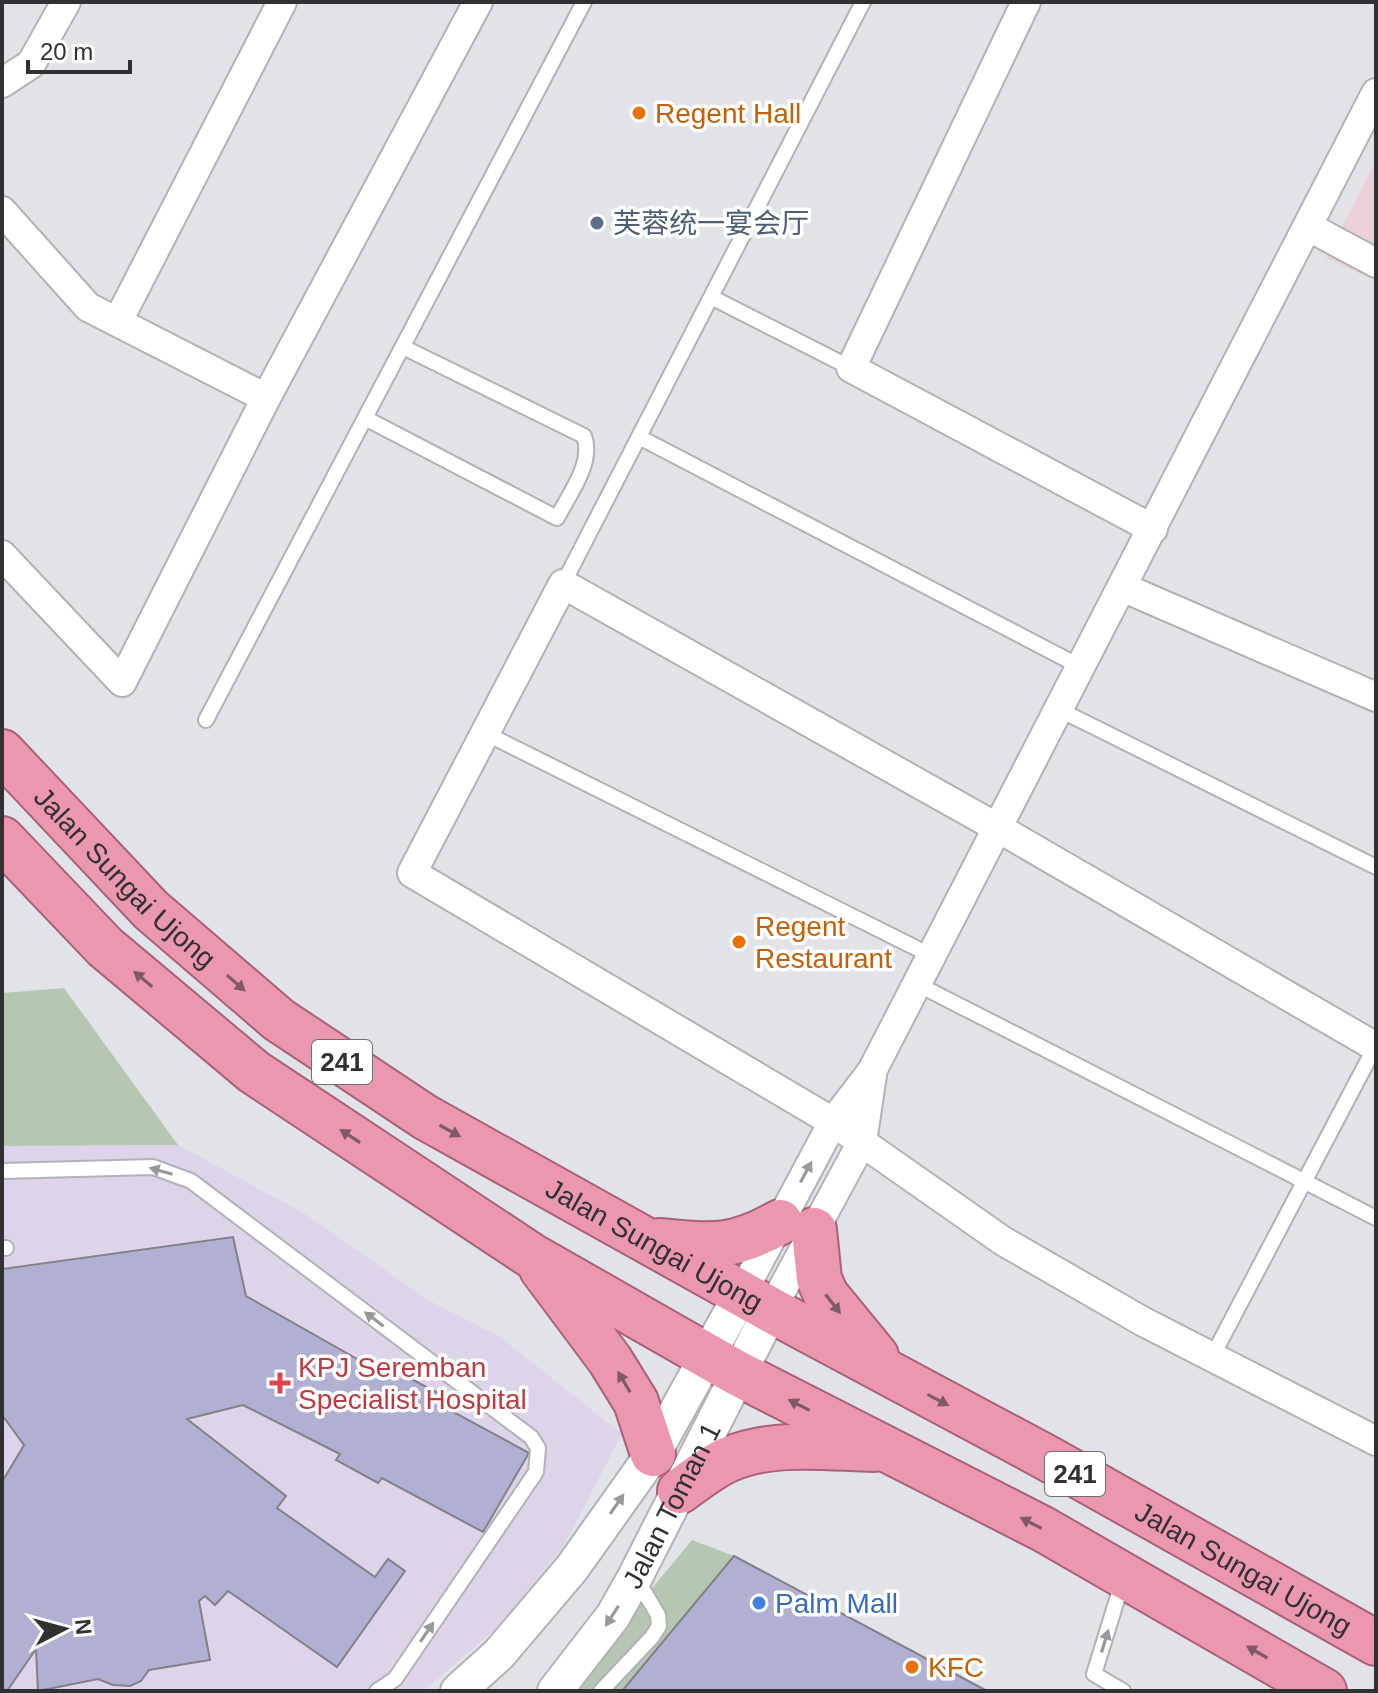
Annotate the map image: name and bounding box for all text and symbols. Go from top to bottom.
scale bar [28,24,130,74]
text: 20 m [40,38,93,65]
place label: Regent Hall [655,98,801,129]
marker: Regent Hall [630,104,648,122]
place label: 芙蓉统一宴会厅 [613,208,809,239]
marker: 芙蓉统一宴会厅 [588,214,606,232]
street label: Jalan Sungai Ujong [28,781,222,974]
place label: Regent Restaurant [755,911,892,974]
marker: Regent Restaurant [730,933,748,951]
one-way arrow [134,971,154,988]
one-way arrow [227,974,246,992]
road number: 241 [312,1040,372,1084]
one-way arrow [439,1123,461,1137]
one-way arrow [340,1129,361,1144]
one-way arrow [799,1161,813,1183]
one-way arrow [148,1165,173,1177]
street label: Jalan Sungai Ujong [541,1172,768,1318]
one-way arrow [825,1293,841,1314]
one-way arrow [363,1311,384,1327]
place label: KPJ Seremban Specialist Hospital [298,1352,527,1415]
one-way arrow [617,1371,631,1393]
marker: KPJ Seremban Specialist Hospital [269,1372,291,1394]
one-way arrow [927,1393,950,1406]
one-way arrow [788,1398,811,1411]
street label: Jalan Toman 1 [616,1417,727,1594]
road number: 241 [1045,1452,1105,1496]
one-way arrow [609,1494,624,1515]
street label: Jalan Sungai Ujong [1130,1495,1357,1642]
one-way arrow [1019,1516,1042,1529]
place label: Palm Mall [775,1588,898,1619]
north arrow [24,1589,104,1669]
marker: Palm Mall [750,1594,768,1612]
one-way arrow [605,1605,620,1627]
text: N [70,1618,97,1636]
one-way arrow [419,1621,434,1642]
one-way arrow [1099,1629,1112,1653]
one-way arrow [1245,1645,1268,1659]
place label: KFC [928,1652,984,1683]
marker: KFC [903,1658,921,1676]

